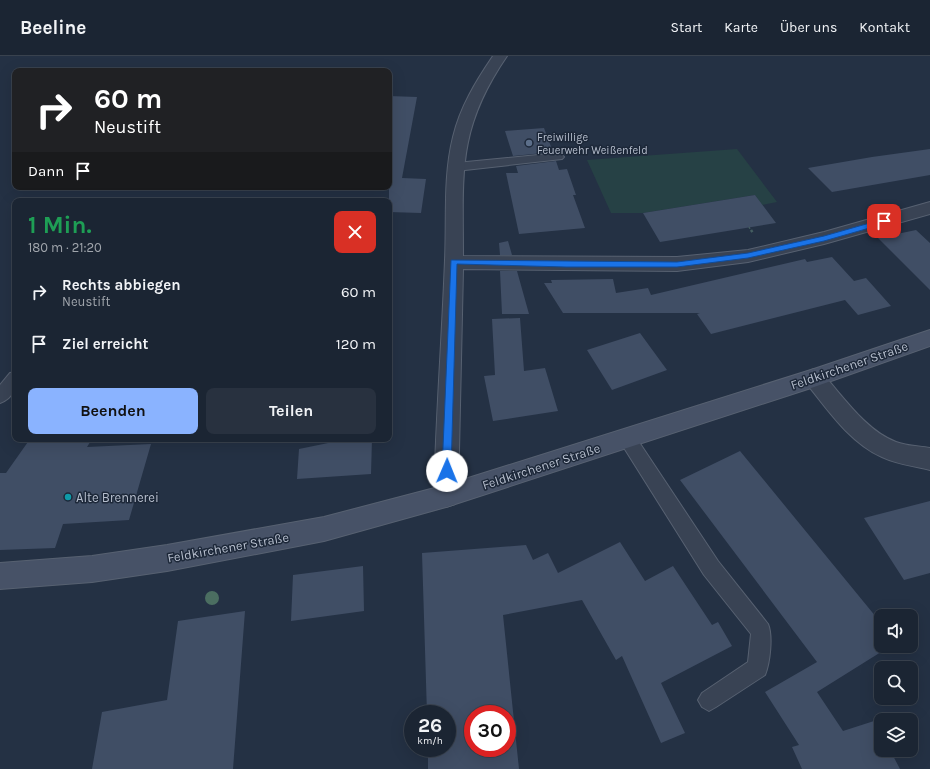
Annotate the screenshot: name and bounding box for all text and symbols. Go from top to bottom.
text: Beeline [20,17,86,39]
text: Start [670,19,702,36]
text: Karte [724,19,758,36]
text: Über uns [780,19,837,36]
text: Kontakt [859,19,910,36]
text: 60 m [94,82,162,115]
icon: right [28,84,80,136]
text: Neustift [94,116,161,138]
place label: Freiwillige Feuerwehr Weißenfeld [537,131,648,157]
marker: Freiwillige Feuerwehr Weißenfeld [524,138,534,148]
icon: arrive [72,160,94,182]
text: Dann [28,162,64,180]
pin [867,204,901,238]
icon: arrive [873,210,895,232]
text: 1 Min. [28,211,92,239]
button: close [334,211,376,253]
text: 180 m · 21:20 [28,240,102,255]
text: Rechts abbiegen [62,276,181,294]
icon: right [28,281,50,303]
text: 60 m [341,283,376,301]
text: Neustift [62,294,110,309]
icon: arrive [28,333,50,355]
text: Ziel erreicht [62,335,148,353]
text: 120 m [336,335,376,353]
street label: Feldkirchener Straße [788,338,910,393]
button: Beenden [28,388,198,434]
button: Teilen [206,388,376,434]
street label: Feldkirchener Straße [480,440,602,493]
position arrow [426,450,468,492]
place label: Alte Brennerei [76,490,159,505]
marker: Alte Brennerei [63,492,73,502]
street label: Feldkirchener Straße [166,529,290,566]
map controls [874,609,918,757]
button: sound [874,609,918,653]
button: search [874,661,918,705]
speed limit sign: 30 [464,705,516,757]
button: layers [874,713,918,757]
text: 26 [418,714,442,737]
text: km/h [417,735,443,747]

